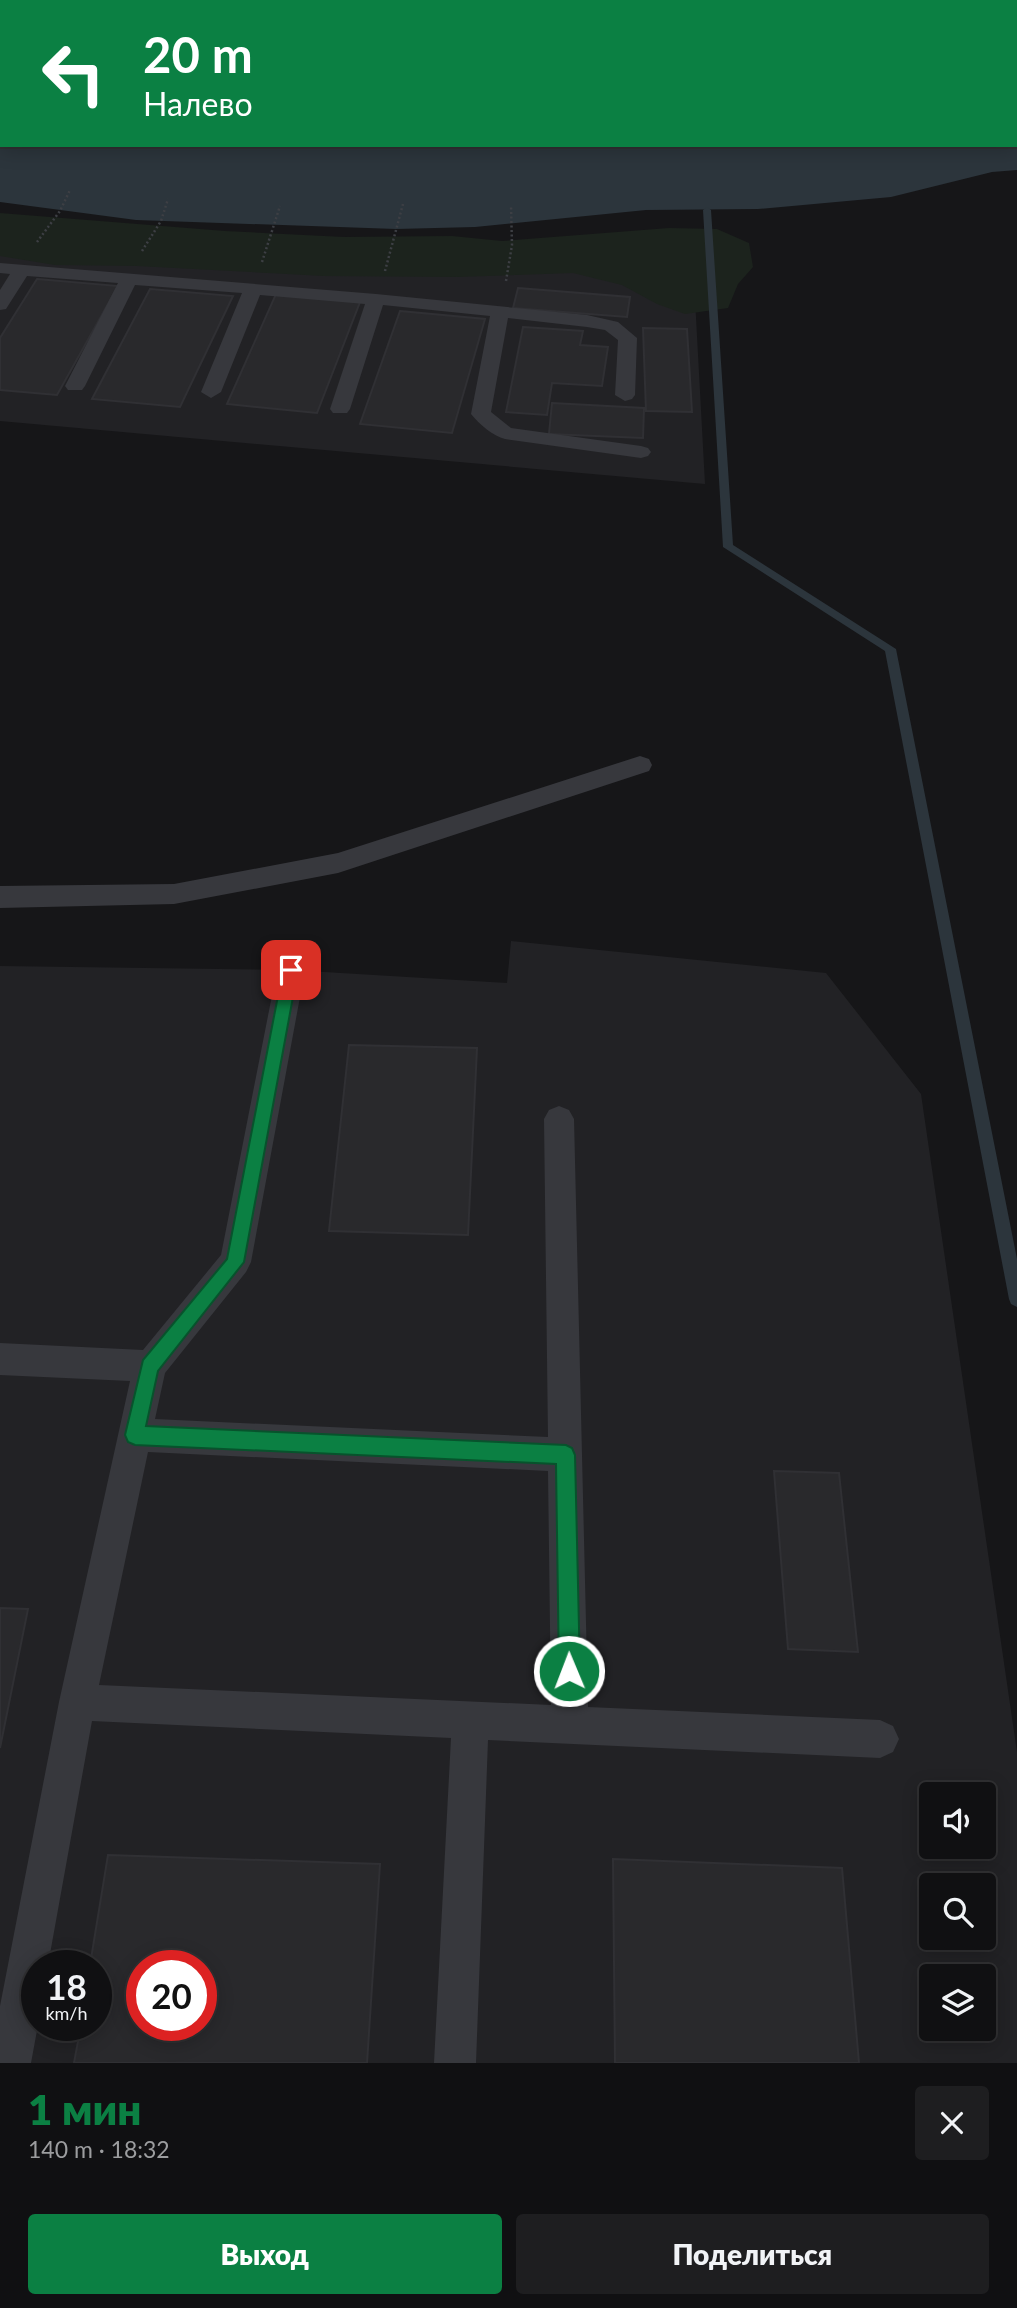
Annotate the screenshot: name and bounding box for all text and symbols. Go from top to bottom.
text: 20 m [143,25,253,83]
icon: left [28,28,119,119]
text: Налево [143,84,253,123]
pin [261,940,321,1000]
icon: arrive [272,951,310,989]
position arrow [532,1634,606,1708]
map controls [919,1782,996,2041]
button: sound [919,1782,996,1859]
button: search [919,1873,996,1950]
speed limit sign: 20 [126,1950,217,2041]
button: layers [919,1964,996,2041]
text: 18 [46,1965,87,2007]
text: km/h [45,2002,88,2024]
text: 1 мин [28,2084,142,2134]
button: close [915,2086,989,2160]
text: 140 m · 18:32 [28,2135,170,2163]
button: Выход [28,2214,502,2294]
button: Поделиться [516,2214,989,2294]

